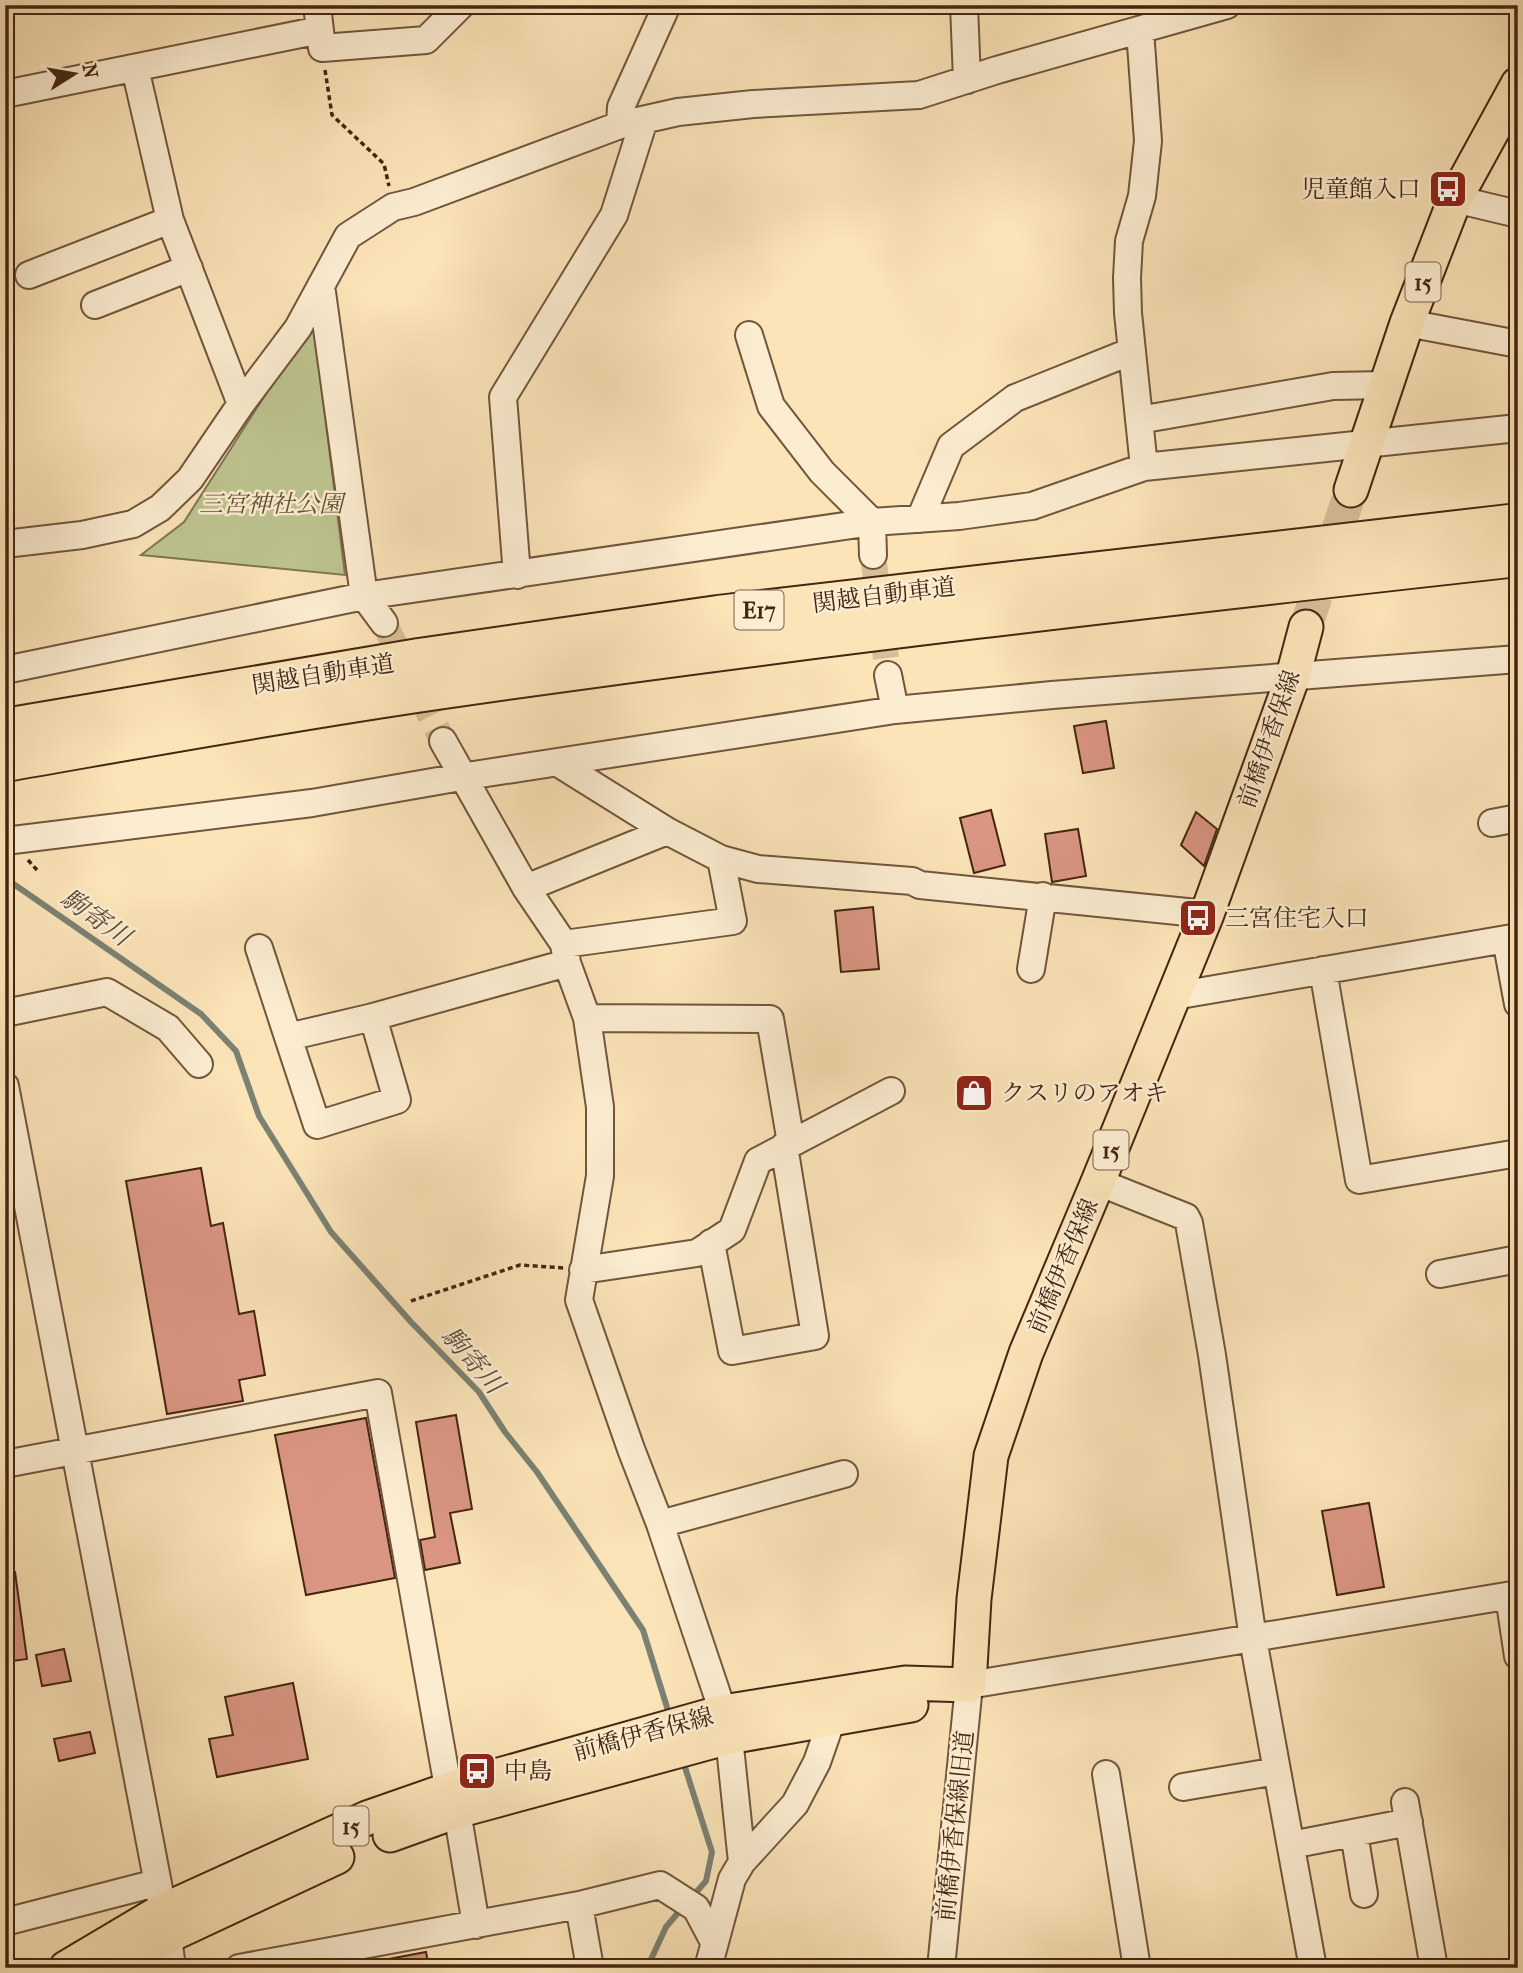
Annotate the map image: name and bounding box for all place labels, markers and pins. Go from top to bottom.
bus stop icon: 児童館入口 [1427,168,1469,210]
place label: 児童館入口 [1301,175,1421,203]
bus stop icon: 三宮住宅入口 [1177,897,1219,939]
place label: 三宮住宅入口 [1225,904,1369,932]
shop icon: クスリのアオキ [953,1072,995,1114]
place label: クスリのアオキ [1001,1079,1169,1107]
bus stop icon: 中島 [456,1750,498,1792]
place label: 中島 [504,1757,552,1785]

